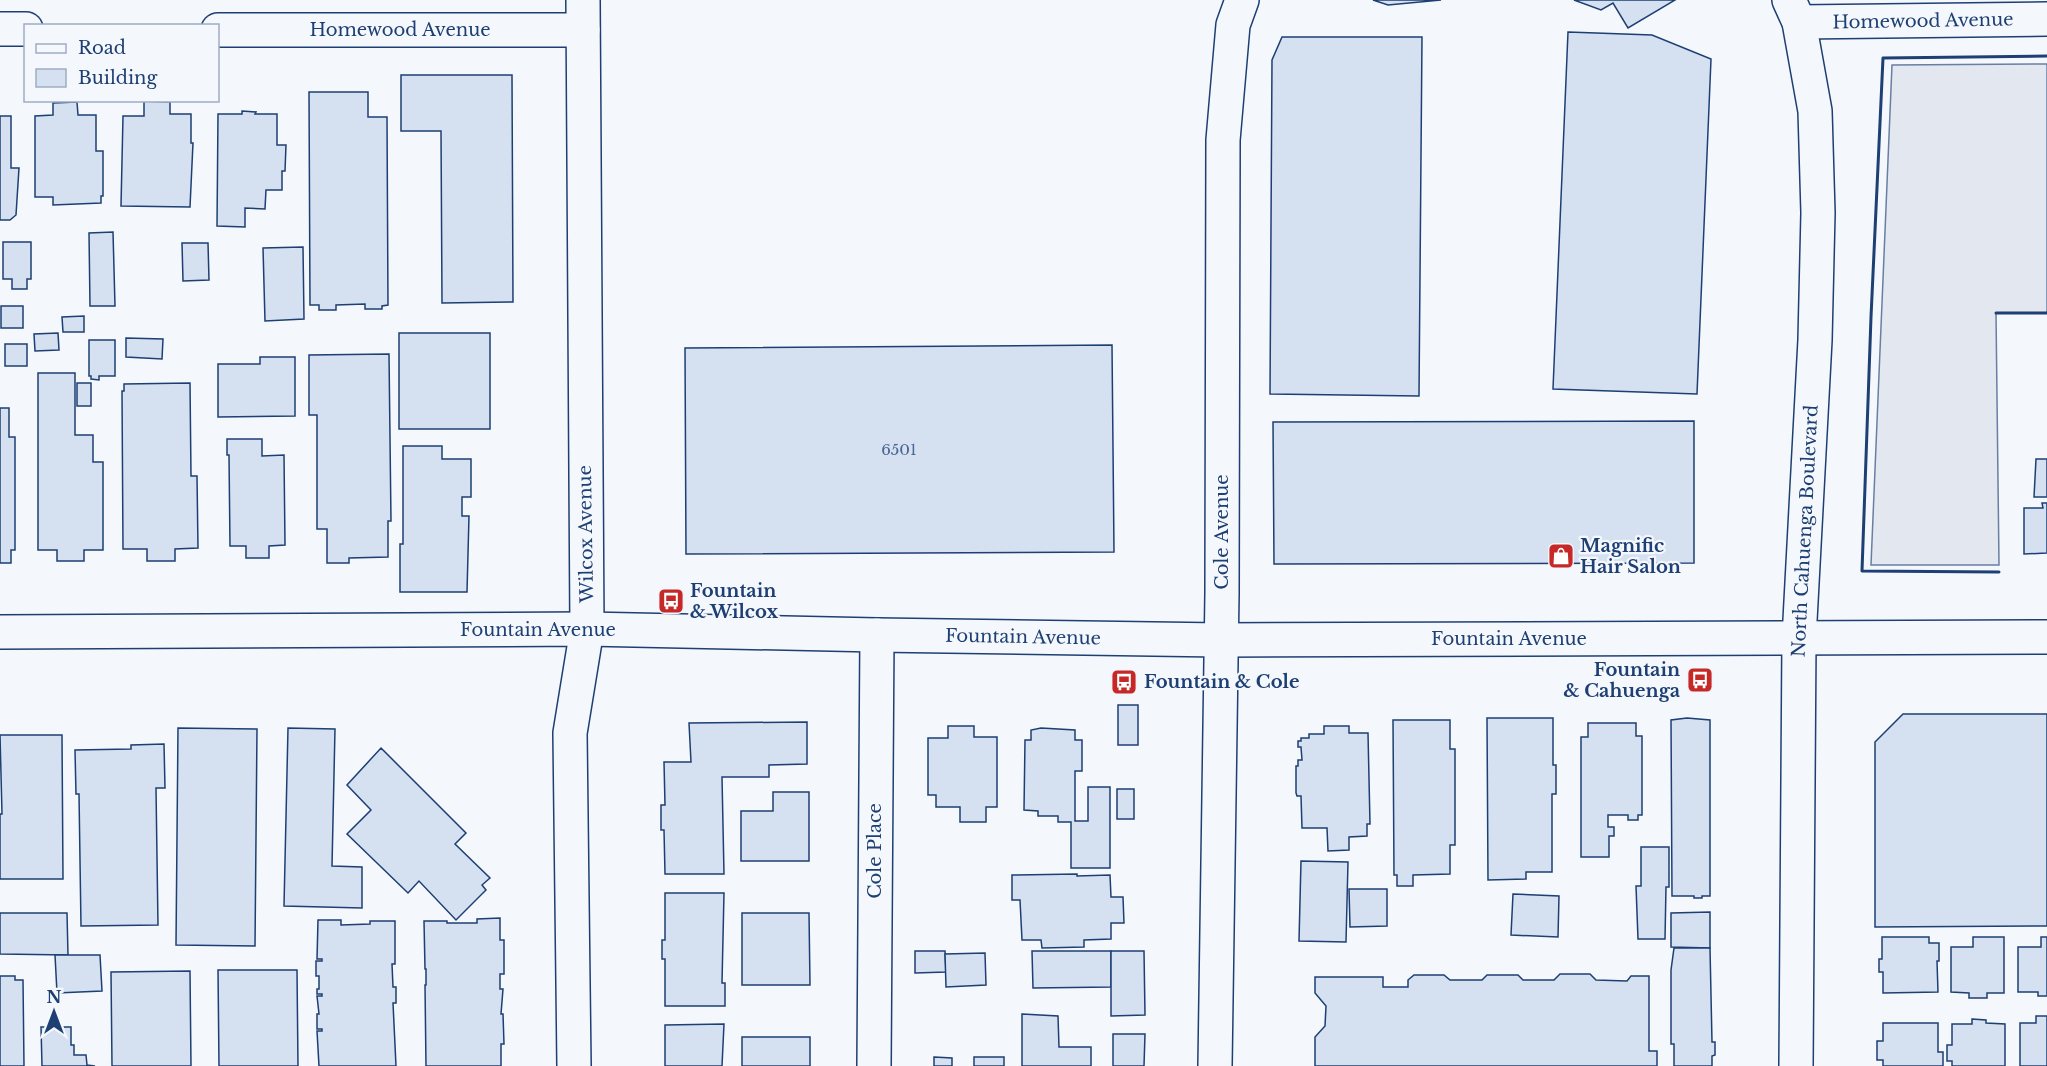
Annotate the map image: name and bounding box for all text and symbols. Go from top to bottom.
street label: Homewood Avenue [1832,8,2014,34]
street label: Homewood Avenue [309,19,491,41]
legend [24,24,219,102]
text: Road [78,37,126,59]
text: Building [78,67,157,89]
street label: North Cahuenga Boulevard [1787,404,1823,658]
house number: 6501 [881,440,917,459]
street label: Wilcox Avenue [574,465,598,604]
street label: Cole Avenue [1211,474,1233,590]
place label: Magnific Hair Salon [1580,535,1681,578]
shop icon: Magnific Hair Salon [1546,541,1576,571]
place label: Fountain & Wilcox [690,580,778,623]
bus stop icon: Fountain & Wilcox [656,586,686,616]
street label: Fountain Avenue [460,619,616,641]
street label: Fountain Avenue [945,625,1101,649]
street label: Fountain Avenue [1431,628,1587,650]
place label: Fountain & Cahuenga [1563,659,1681,702]
bus stop icon: Fountain & Cahuenga [1685,665,1715,695]
bus stop icon: Fountain & Cole [1109,667,1139,697]
place label: Fountain & Cole [1144,671,1299,693]
street label: Cole Place [864,803,886,899]
north arrow [24,982,84,1042]
text: N [46,987,62,1007]

